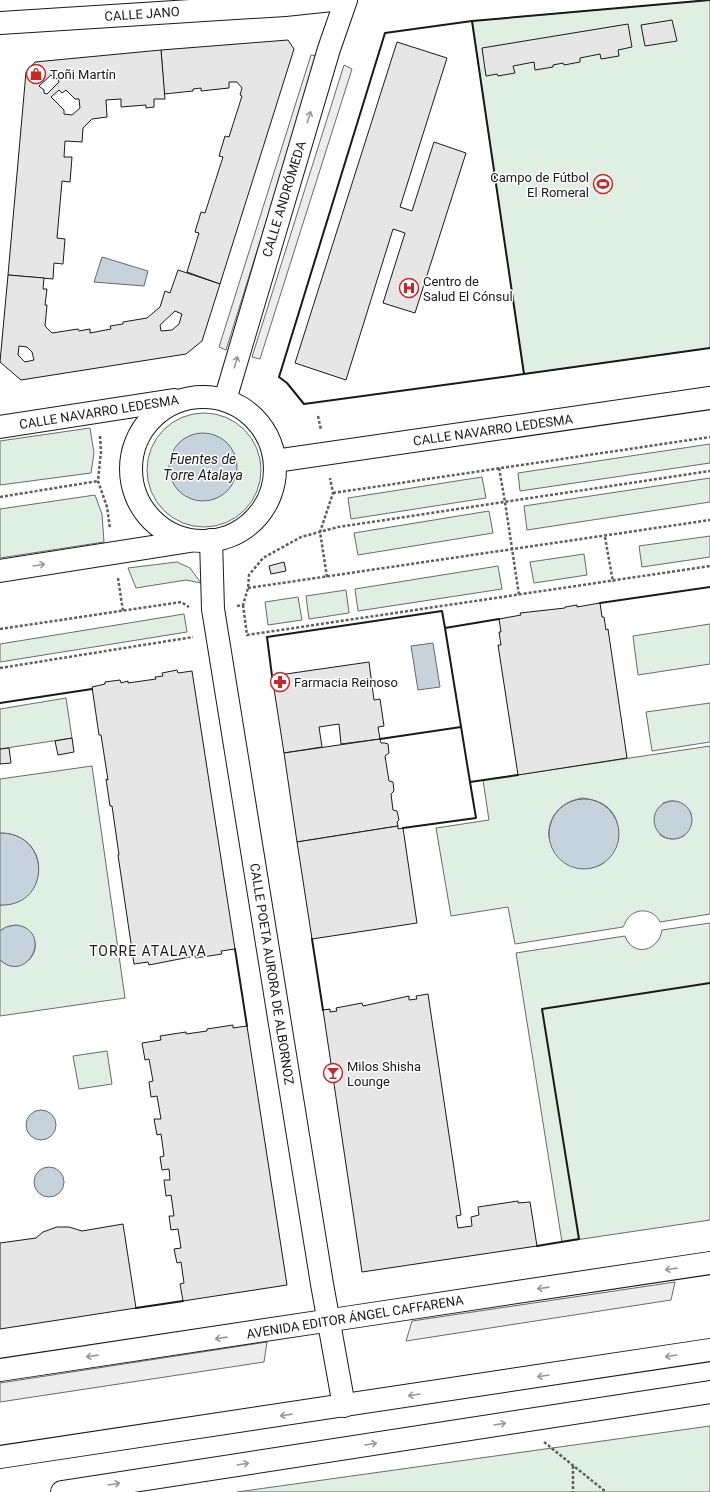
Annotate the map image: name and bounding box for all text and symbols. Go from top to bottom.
street label: CALLE JANO [104,4,180,24]
shop icon: Toñi Martín [25,63,47,85]
place label: Toñi Martín [50,67,116,82]
one-way arrow [306,111,313,124]
street label: CALLE ANDRÓMEDA [259,139,309,259]
place label: Campo de Fútbol El Romeral [490,170,589,200]
sports icon: Campo de Fútbol El Romeral [592,173,614,195]
place label: Centro de Salud El Cónsul [423,274,513,304]
hospital icon: Centro de Salud El Cónsul [398,277,420,299]
one-way arrow [233,356,240,369]
street label: CALLE NAVARRO LEDESMA [18,392,180,432]
street label: CALLE NAVARRO LEDESMA [412,411,574,449]
water label: Fuentes de Torre Atalaya [163,451,243,483]
one-way arrow [32,561,45,569]
pharmacy icon: Farmacia Reinoso [269,671,291,693]
place label: Farmacia Reinoso [294,675,398,690]
street label: CALLE POETA AURORA DE ALBORNOZ [247,862,297,1086]
district label: TORRE ATALAYA [89,943,207,959]
place label: Milos Shisha Lounge [347,1059,421,1089]
bar icon: Milos Shisha Lounge [322,1062,344,1084]
one-way arrow [665,1265,678,1273]
one-way arrow [537,1284,550,1292]
street label: AVENIDA EDITOR ÁNGEL CAFFARENA [245,1292,465,1342]
one-way arrow [215,1334,228,1342]
one-way arrow [86,1352,99,1360]
one-way arrow [665,1352,678,1360]
one-way arrow [537,1372,550,1380]
one-way arrow [408,1391,421,1399]
one-way arrow [280,1411,293,1419]
one-way arrow [493,1420,506,1428]
one-way arrow [364,1440,377,1448]
one-way arrow [236,1460,249,1468]
one-way arrow [107,1480,120,1488]

